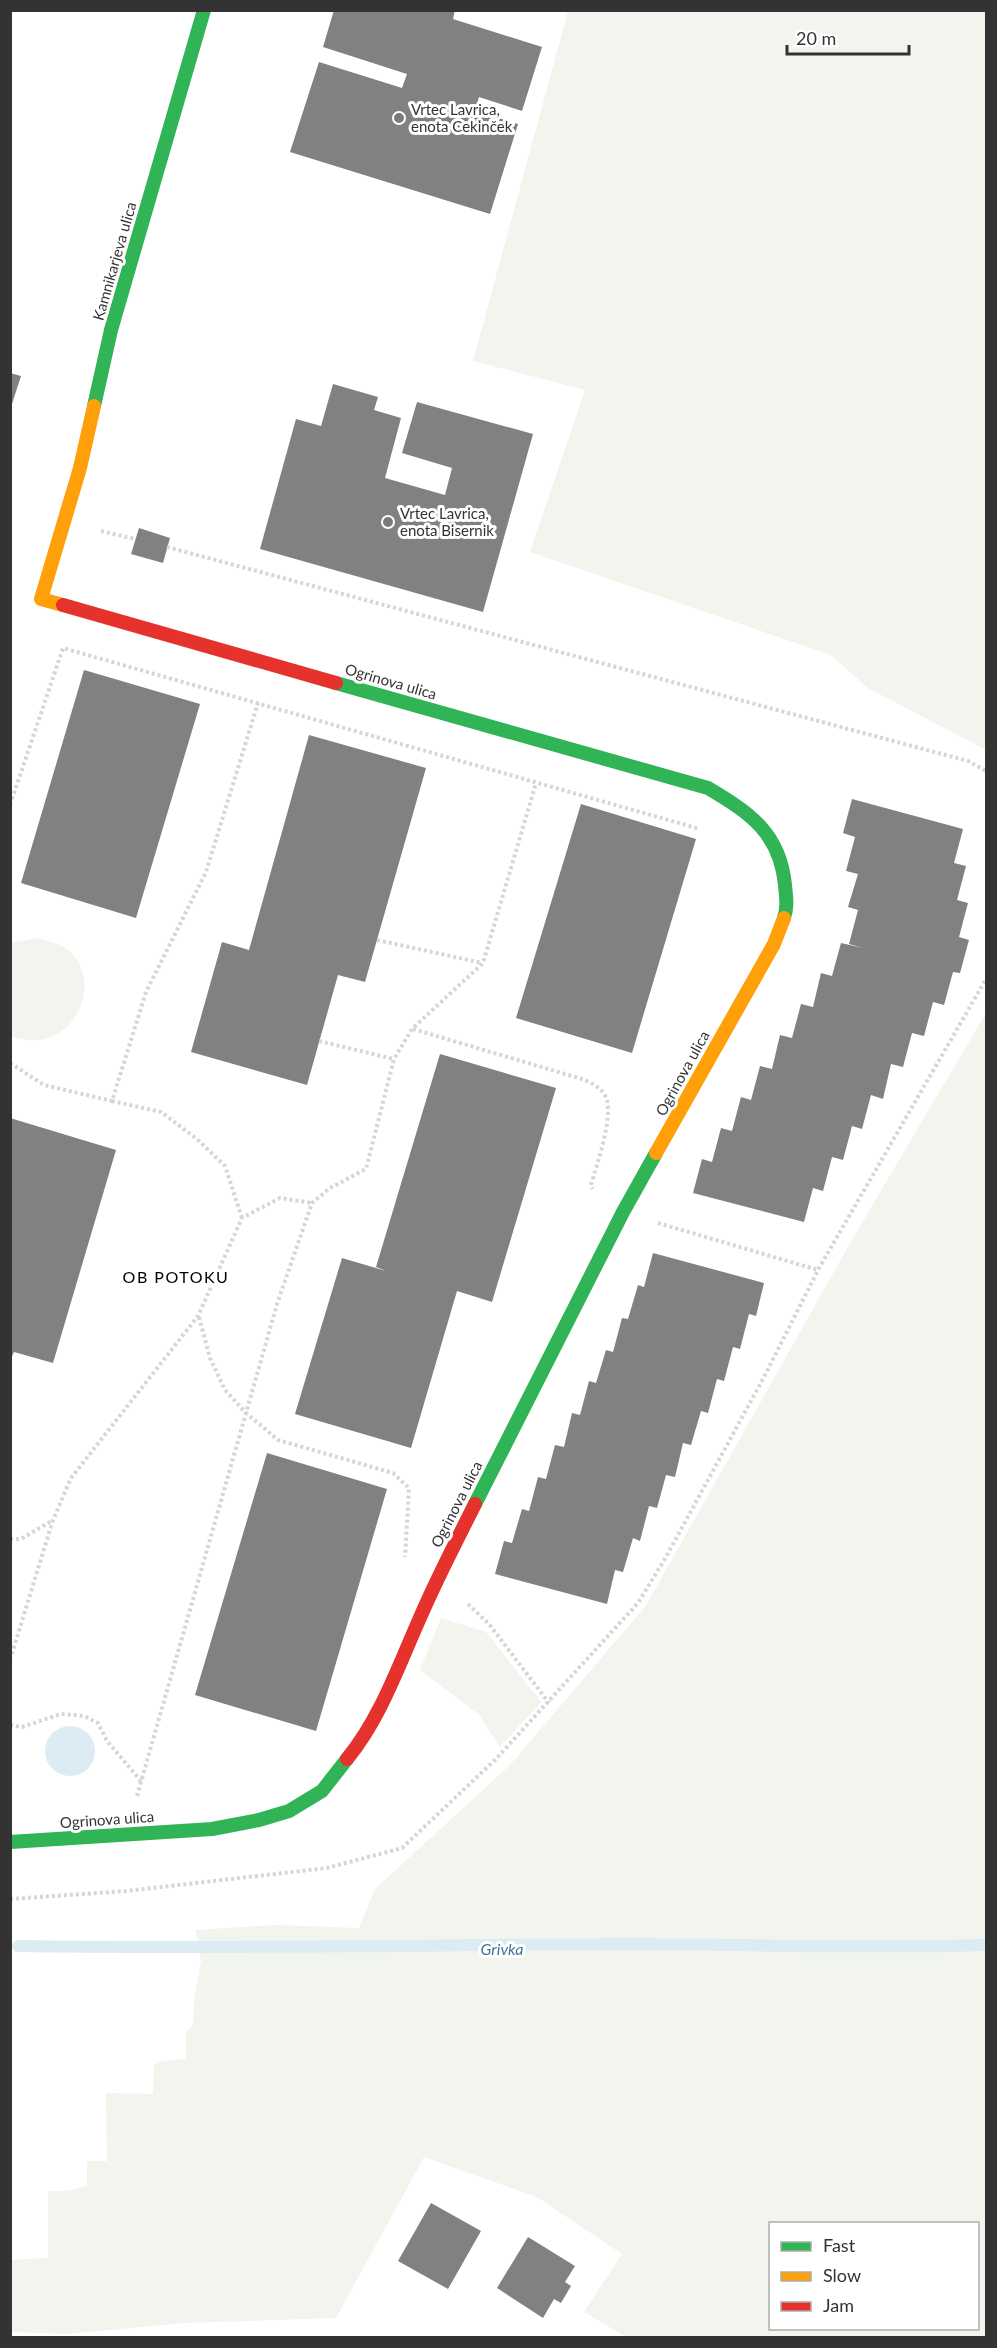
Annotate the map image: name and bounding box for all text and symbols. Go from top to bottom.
scale bar [787,18,908,56]
text: 20 m [796,27,836,49]
place label: Vrtec Lavrica, enota Cekinček [411,100,513,135]
marker: Vrtec Lavrica, enota Cekinček [392,111,406,125]
street label: Kamnikarjeva ulica [88,200,140,322]
place label: Vrtec Lavrica, enota Bisernik [400,504,494,539]
marker: Vrtec Lavrica, enota Bisernik [381,515,395,529]
street label: Ogrinova ulica [343,659,439,703]
street label: Ogrinova ulica [651,1027,713,1119]
district label: OB POTOKU [123,1267,229,1286]
street label: Ogrinova ulica [427,1458,485,1550]
street label: Ogrinova ulica [59,1807,155,1831]
water label: Grivka [481,1939,523,1958]
legend [769,2222,979,2330]
text: Fast [823,2234,856,2256]
text: Slow [823,2264,861,2286]
text: Jam [823,2294,854,2316]

